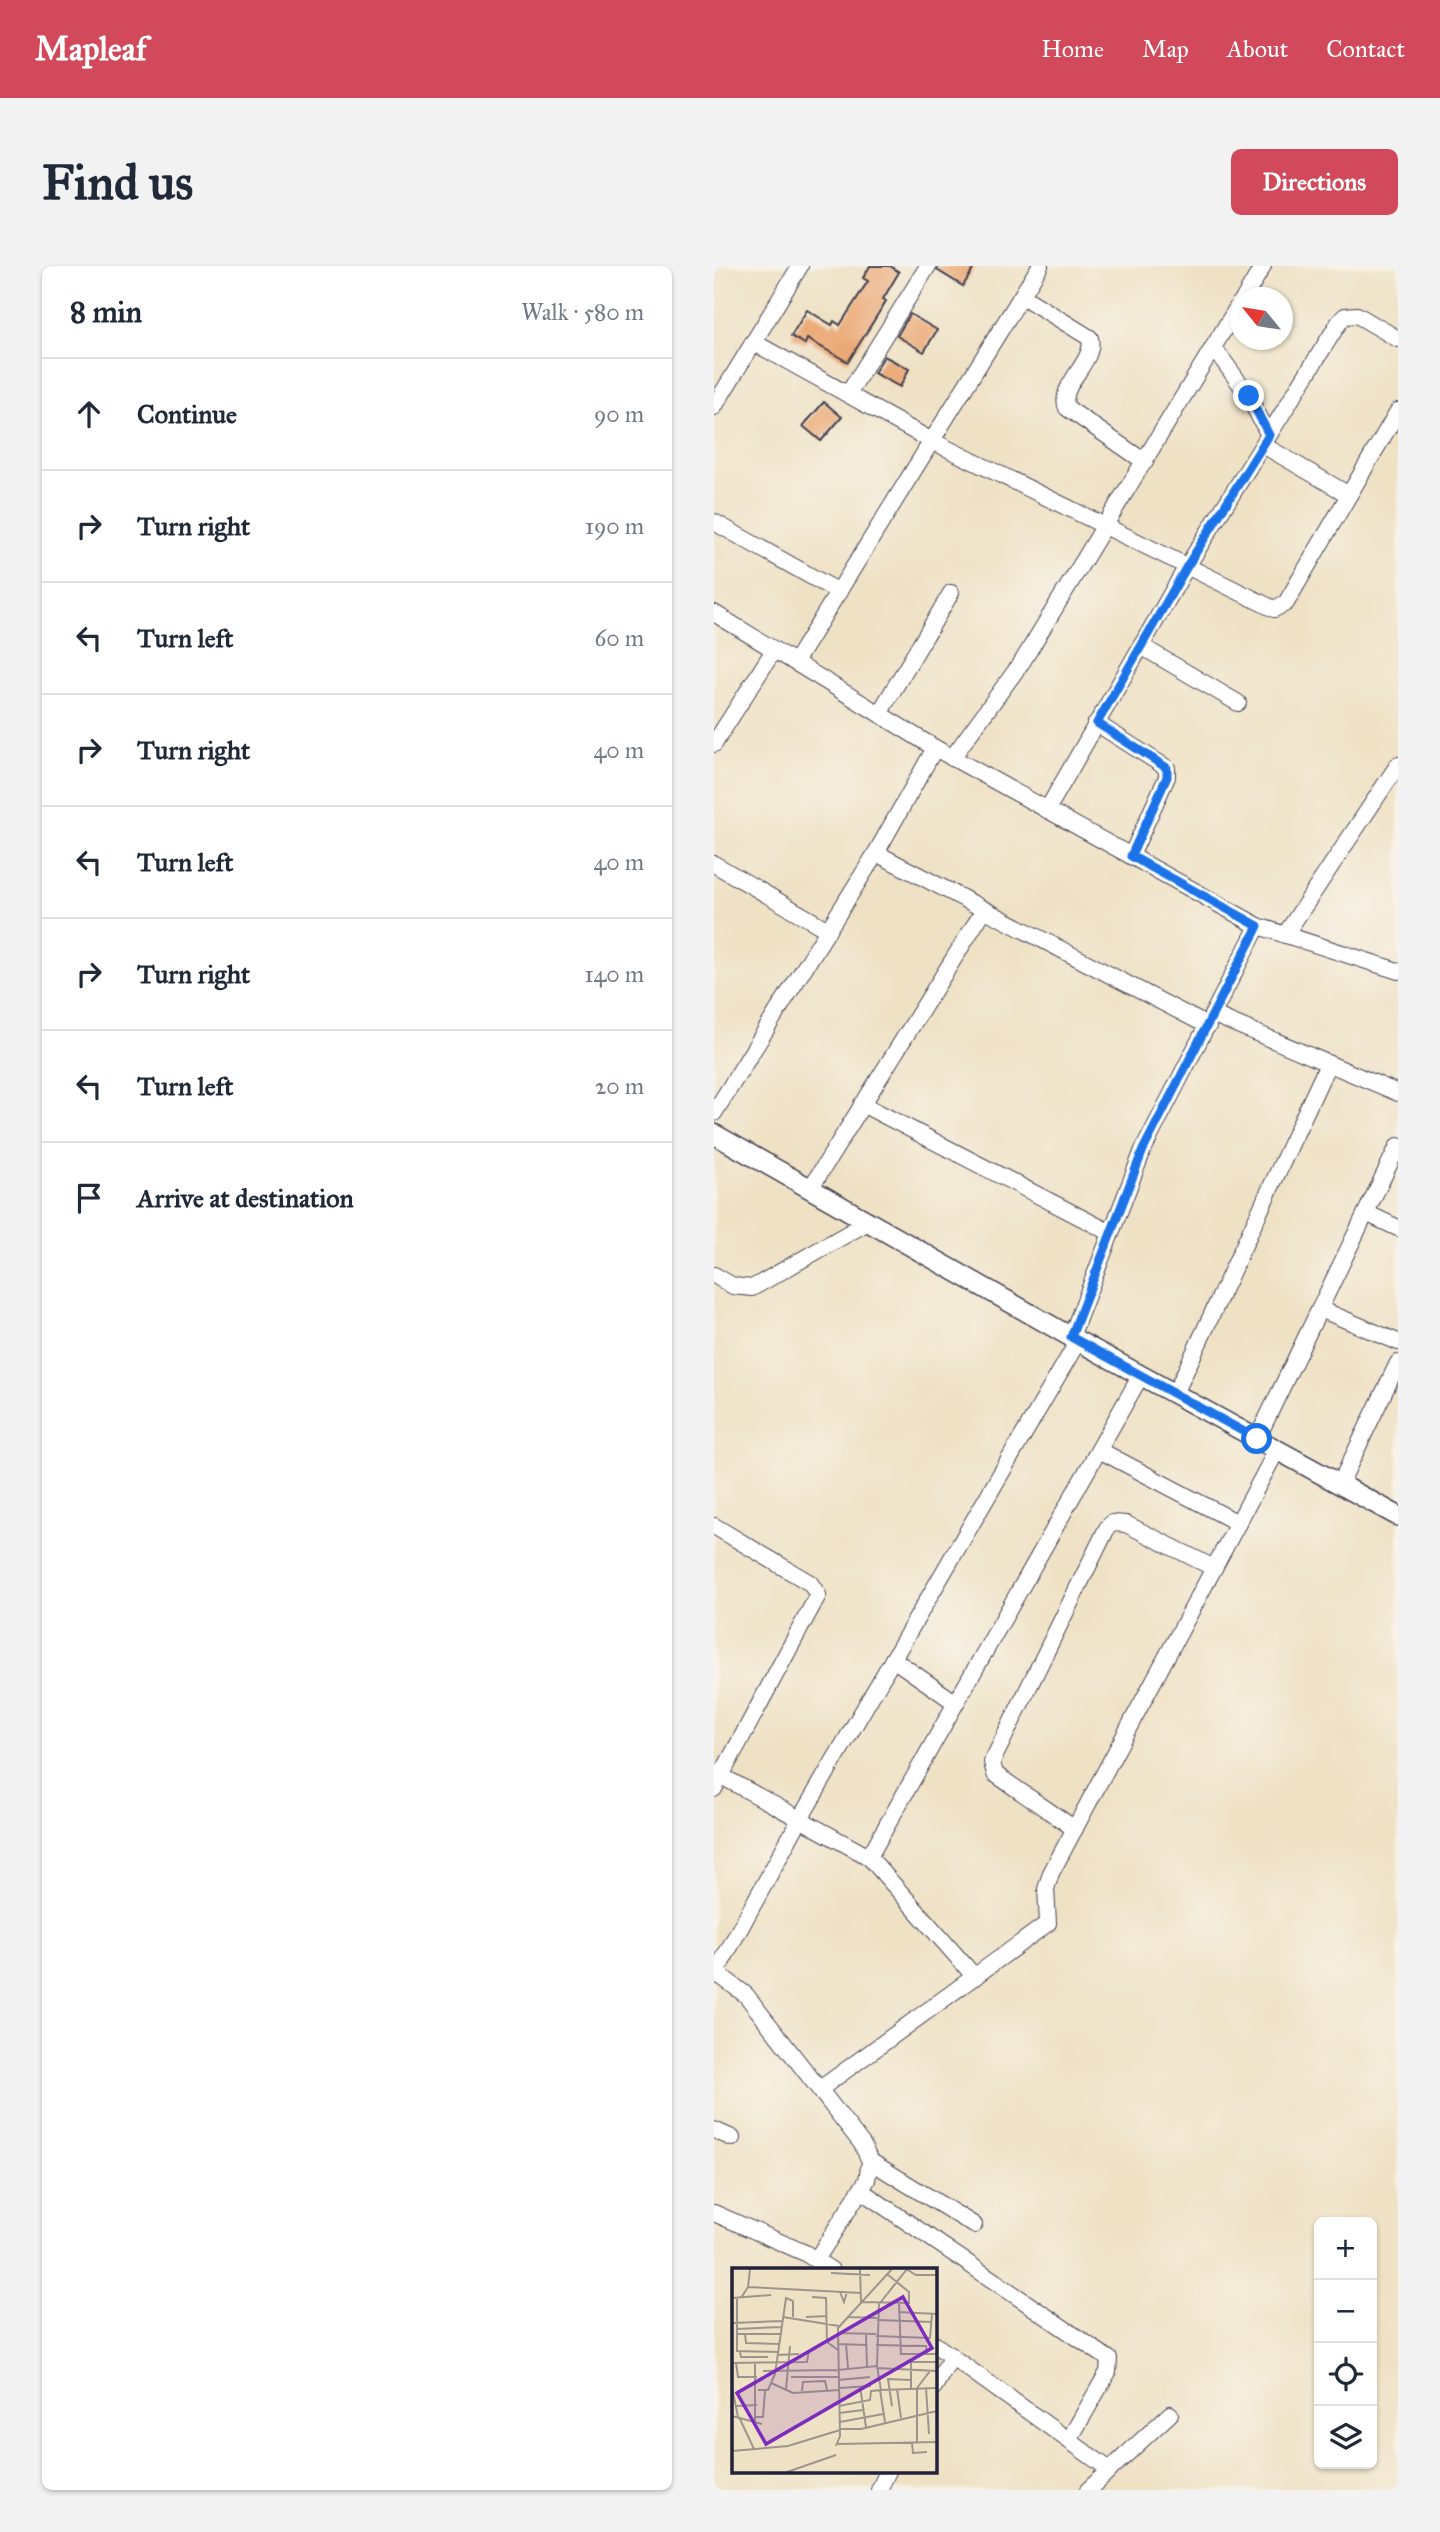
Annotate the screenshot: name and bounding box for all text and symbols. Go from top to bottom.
text: Mapleaf [35,29,147,69]
text: Home [1041,34,1104,64]
text: Map [1142,34,1189,64]
text: About [1227,34,1288,64]
text: Contact [1326,34,1405,64]
button: Directions [1231,149,1398,215]
text: Find us [42,153,193,212]
north arrow [1230,287,1293,350]
text: 8 min [70,294,142,330]
text: Walk · 580 m [521,298,644,326]
route end [1233,380,1264,411]
icon: ahead [70,395,108,433]
text: Continue [137,398,237,430]
text: 90 m [594,400,644,428]
icon: right [70,507,108,545]
text: Turn right [137,510,250,542]
text: 190 m [585,512,644,540]
icon: left [70,619,108,657]
text: Turn left [137,622,233,654]
text: 60 m [595,624,644,652]
icon: right [70,731,108,769]
text: Turn right [137,734,250,766]
text: 40 m [594,736,644,764]
icon: left [70,843,108,881]
text: Turn left [137,846,233,878]
text: 40 m [594,848,644,876]
icon: right [70,955,108,993]
text: Turn right [137,958,250,990]
text: 140 m [584,960,644,988]
icon: left [70,1067,108,1105]
text: Turn left [137,1070,233,1102]
text: 20 m [595,1072,644,1100]
icon: arrive [70,1179,108,1217]
text: Arrive at destination [137,1182,354,1214]
route start [1241,1423,1272,1454]
map controls [1314,2217,1377,2469]
button: + [1314,2217,1377,2280]
inset map [732,2268,936,2472]
button: − [1314,2280,1377,2343]
button: locate [1314,2343,1377,2406]
button: layers [1314,2406,1377,2469]

